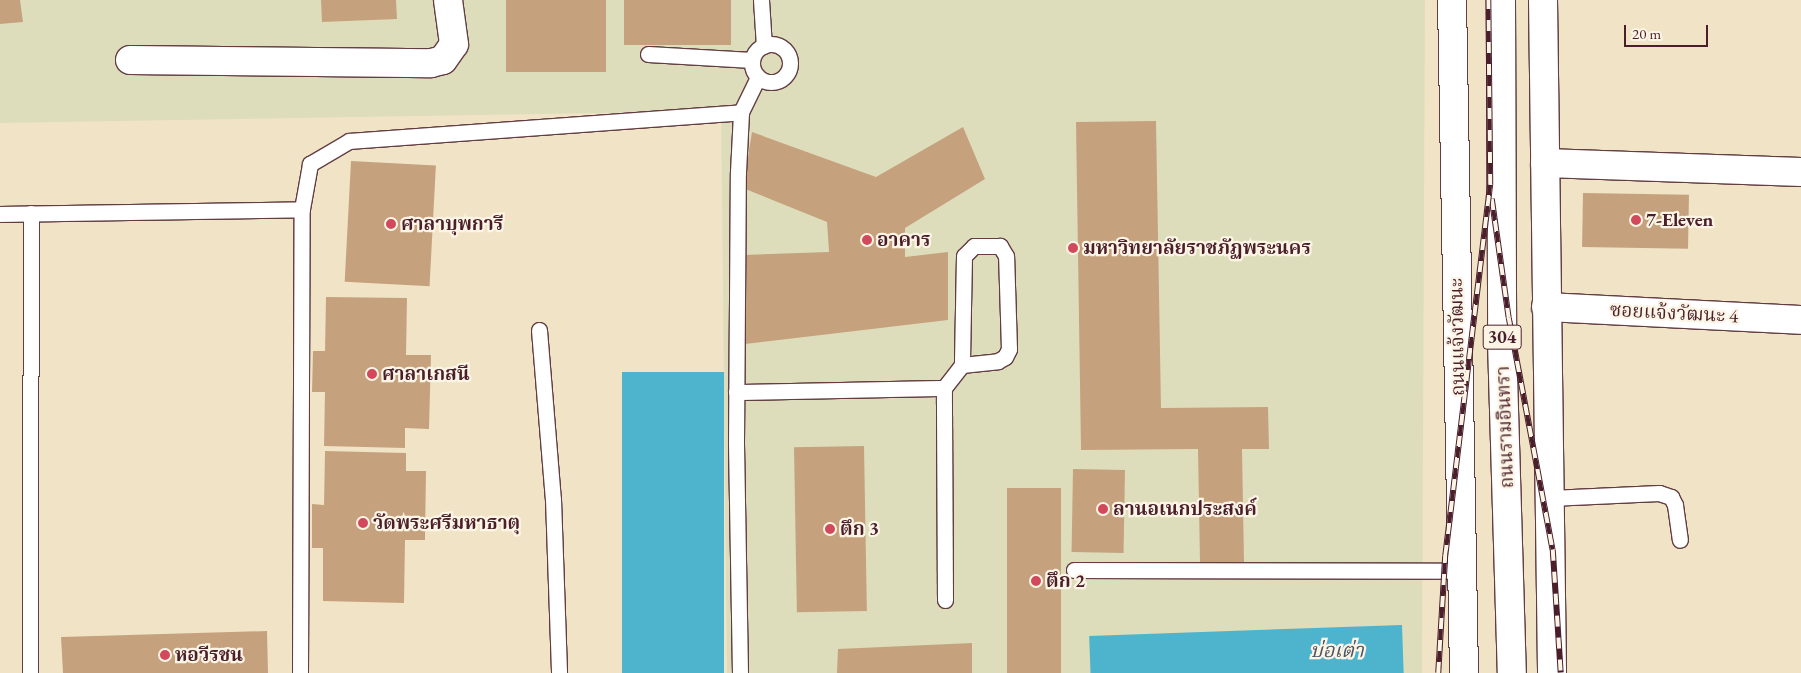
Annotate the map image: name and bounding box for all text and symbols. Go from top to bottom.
scale bar [1626,15,1710,47]
text: 20 m [1632,24,1661,43]
place label: 7-Eleven [1646,209,1713,231]
place label: ศาลาบุพการี [401,213,503,235]
marker: 7-Eleven [1630,214,1642,226]
marker: ศาลาบุพการี [385,218,397,230]
place label: อาคาร [877,229,930,251]
marker: อาคาร [861,234,873,246]
place label: มหาวิทยาลัยราชภัฏพระนคร [1083,237,1311,259]
marker: มหาวิทยาลัยราชภัฏพระนคร [1067,242,1079,254]
street label: ถนนแจ้งวัฒนะ [1445,278,1469,396]
street label: ซอยแจ้งวัฒนะ 4 [1609,298,1739,328]
road number: 304 [1482,322,1522,352]
place label: ศาลาเกสนี [382,363,470,385]
street label: ถนนรามอินทรา [1491,365,1519,489]
marker: ศาลาเกสนี [366,368,378,380]
place label: ลานอเนกประสงค์ [1113,498,1257,520]
marker: ลานอเนกประสงค์ [1097,503,1109,515]
place label: วัดพระศรีมหาธาตุ [373,512,520,534]
marker: วัดพระศรีมหาธาตุ [357,517,369,529]
place label: ตึก 3 [840,518,879,540]
marker: ตึก 3 [824,523,836,535]
place label: ตึก 2 [1046,570,1085,592]
marker: ตึก 2 [1030,575,1042,587]
water label: บ่อเต่า [1310,638,1364,662]
place label: หอวีรชน [175,644,243,666]
marker: หอวีรชน [159,649,171,661]

